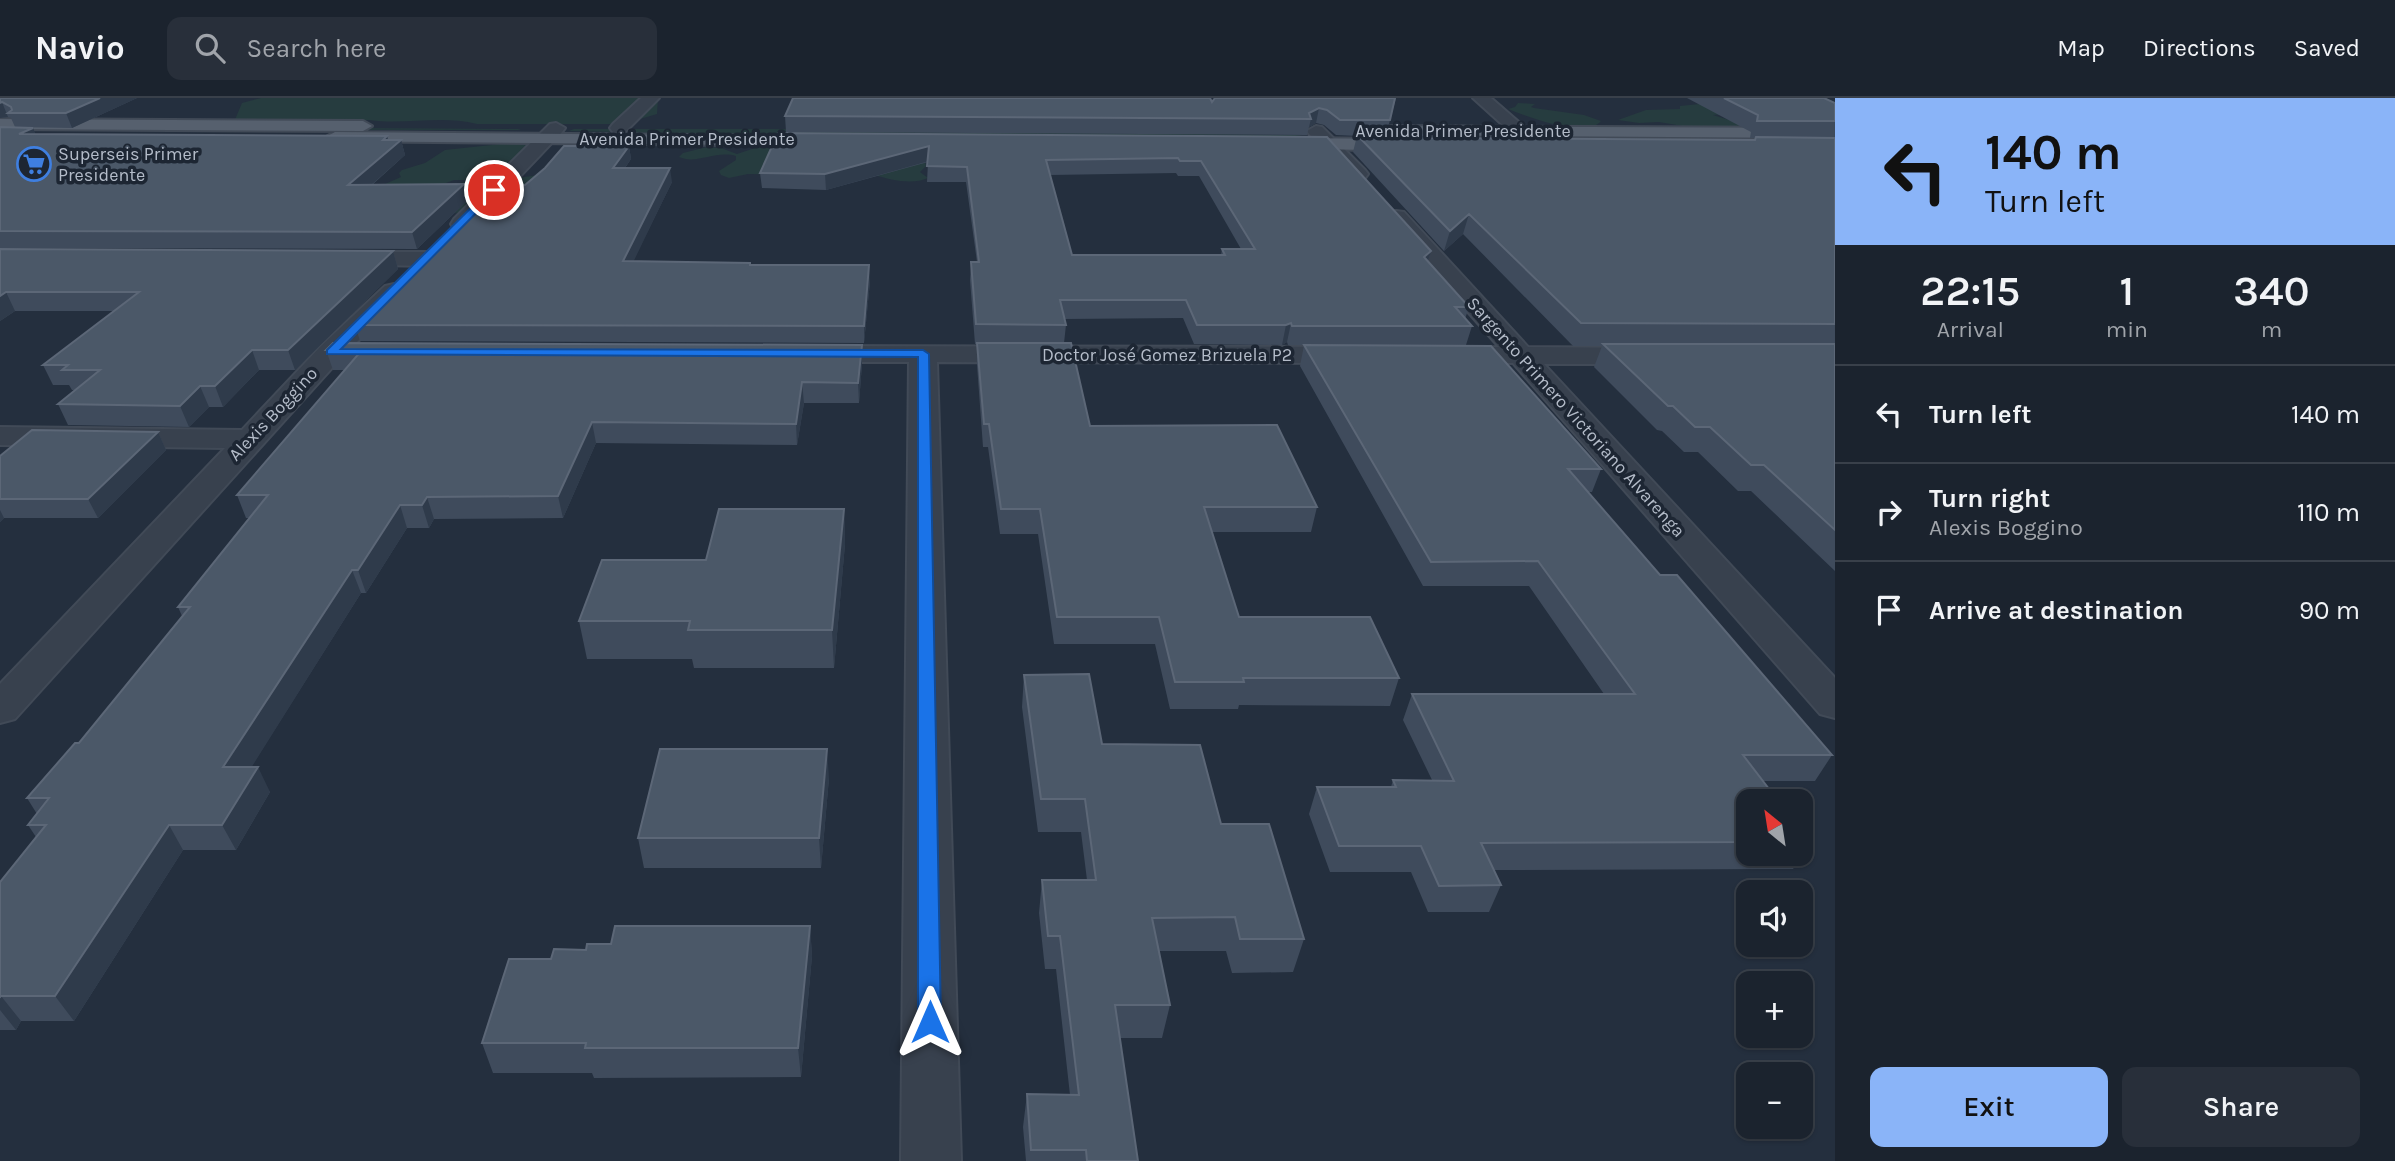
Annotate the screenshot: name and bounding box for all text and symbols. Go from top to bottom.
search box [167,17,657,80]
text: Navio [35,29,125,67]
icon: search [191,29,229,67]
text: Search here [247,33,386,64]
text: Map [2057,34,2105,62]
text: Directions [2143,34,2256,62]
text: Saved [2294,34,2360,62]
street label: Avenida Primer Presidente [1355,120,1571,142]
text: 140 m [1985,124,2122,181]
icon: left [1870,126,1961,217]
street label: Avenida Primer Presidente [579,128,795,150]
place label: Superseis Primer Presidente [58,143,199,186]
supermarket icon: Superseis Primer Presidente [15,145,53,183]
pin [464,160,524,220]
icon: arrive [475,171,513,209]
text: Turn left [1985,183,2105,220]
text: 22:15 [1920,266,2020,316]
text: 1 [2119,266,2134,316]
text: 340 [2233,266,2310,316]
street label: Sargento Primero Victoriano Alvarenga [1462,292,1690,542]
text: Arrival [1937,316,2004,343]
text: min [2106,316,2148,343]
text: m [2261,316,2282,343]
street label: Doctor José Gomez Brizuela P2 [1042,344,1292,366]
street label: Alexis Boggino [224,362,322,466]
icon: left [1870,395,1908,433]
text: Turn left [1929,399,2031,430]
text: 140 m [2291,399,2360,430]
text: Turn right [1929,483,2050,514]
icon: right [1870,493,1908,531]
text: 110 m [2297,497,2360,528]
text: Alexis Boggino [1929,514,2083,541]
icon: arrive [1870,591,1908,629]
text: Arrive at destination [1929,595,2183,626]
text: 90 m [2299,595,2360,626]
north arrow [1736,789,1813,866]
map controls [1736,789,1813,1139]
button: sound [1736,880,1813,957]
button: + [1736,971,1813,1048]
position arrow [893,985,967,1059]
button: − [1736,1062,1813,1139]
button: Exit [1870,1067,2108,1147]
button: Share [2122,1067,2360,1147]

